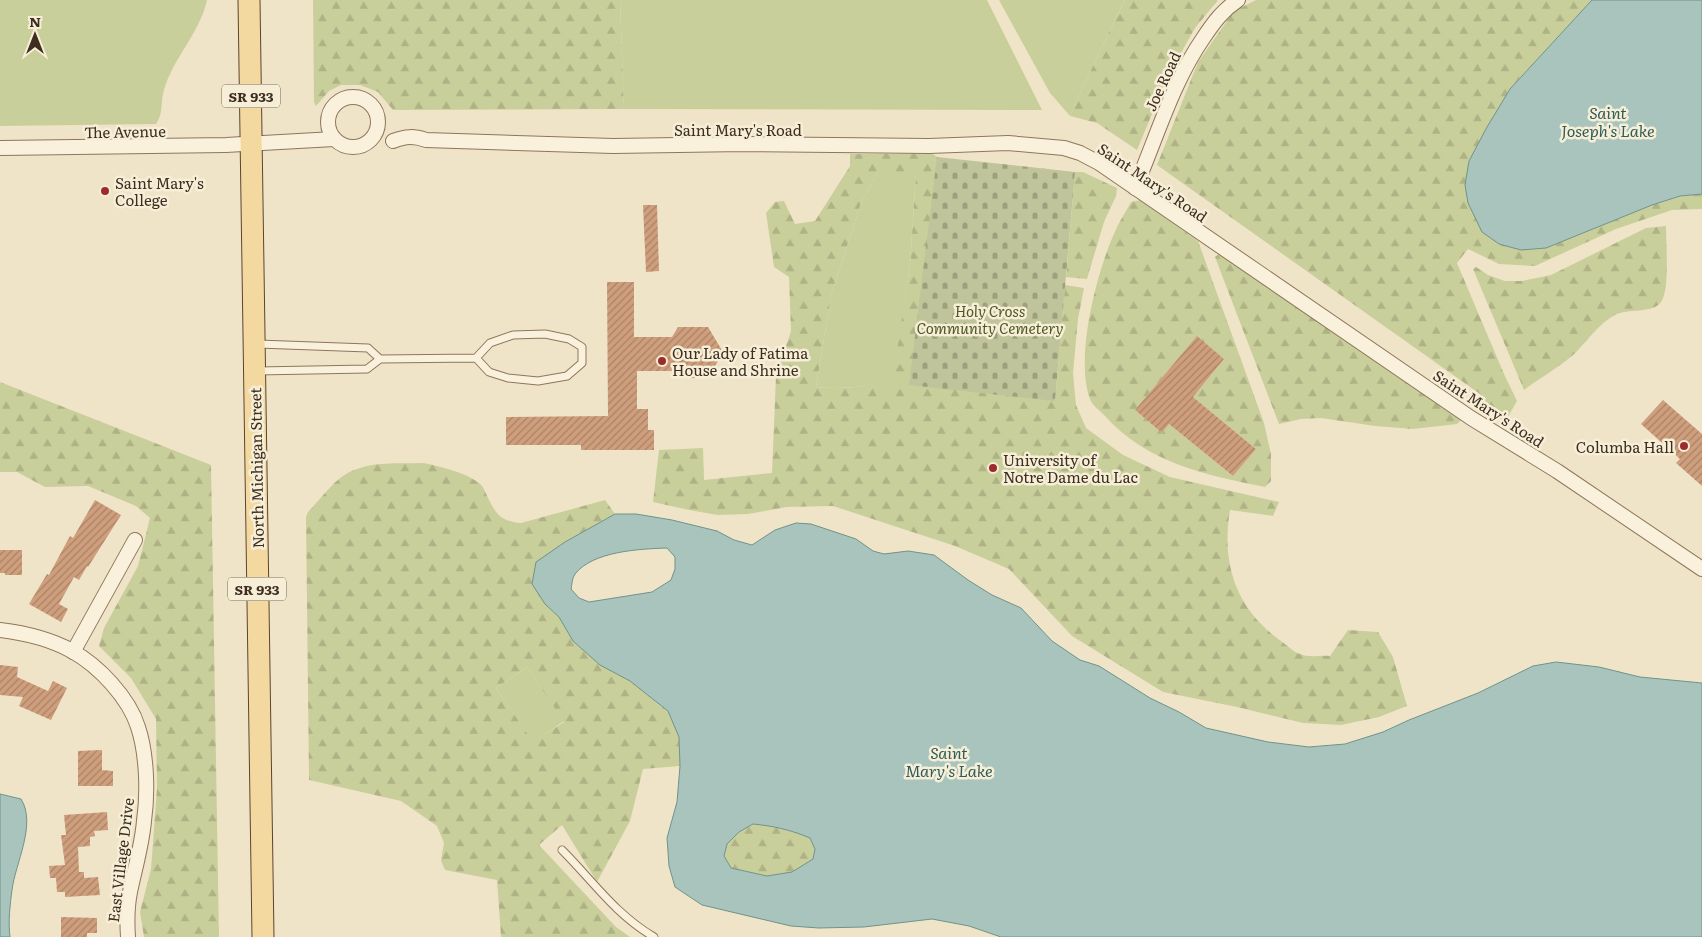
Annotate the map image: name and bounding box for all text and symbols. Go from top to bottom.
north arrow [10,10,60,60]
text: N [29,11,41,31]
street label: Joe Road [1138,47,1186,115]
road number: SR 933 [222,84,280,108]
water label: Saint Joseph's Lake [1561,100,1655,142]
street label: Saint Mary's Road [674,118,802,141]
street label: The Avenue [84,119,166,143]
street label: Saint Mary's Road [1093,137,1213,227]
place label: Saint Mary's College [115,171,204,211]
marker: Saint Mary's College [99,185,111,197]
park label: Holy Cross Community Cemetery [916,299,1064,339]
place label: Our Lady of Fatima House and Shrine [672,341,809,381]
marker: Our Lady of Fatima House and Shrine [656,355,668,367]
street label: Saint Mary's Road [1429,363,1549,453]
street label: North Michigan Street [243,387,269,549]
place label: Columba Hall [1576,435,1674,458]
marker: Columba Hall [1678,440,1690,452]
place label: University of Notre Dame du Lac [1003,448,1138,488]
marker: University of Notre Dame du Lac [987,462,999,474]
road number: SR 933 [228,578,286,600]
water label: Saint Mary's Lake [905,740,993,782]
street label: East Village Drive [101,796,139,924]

